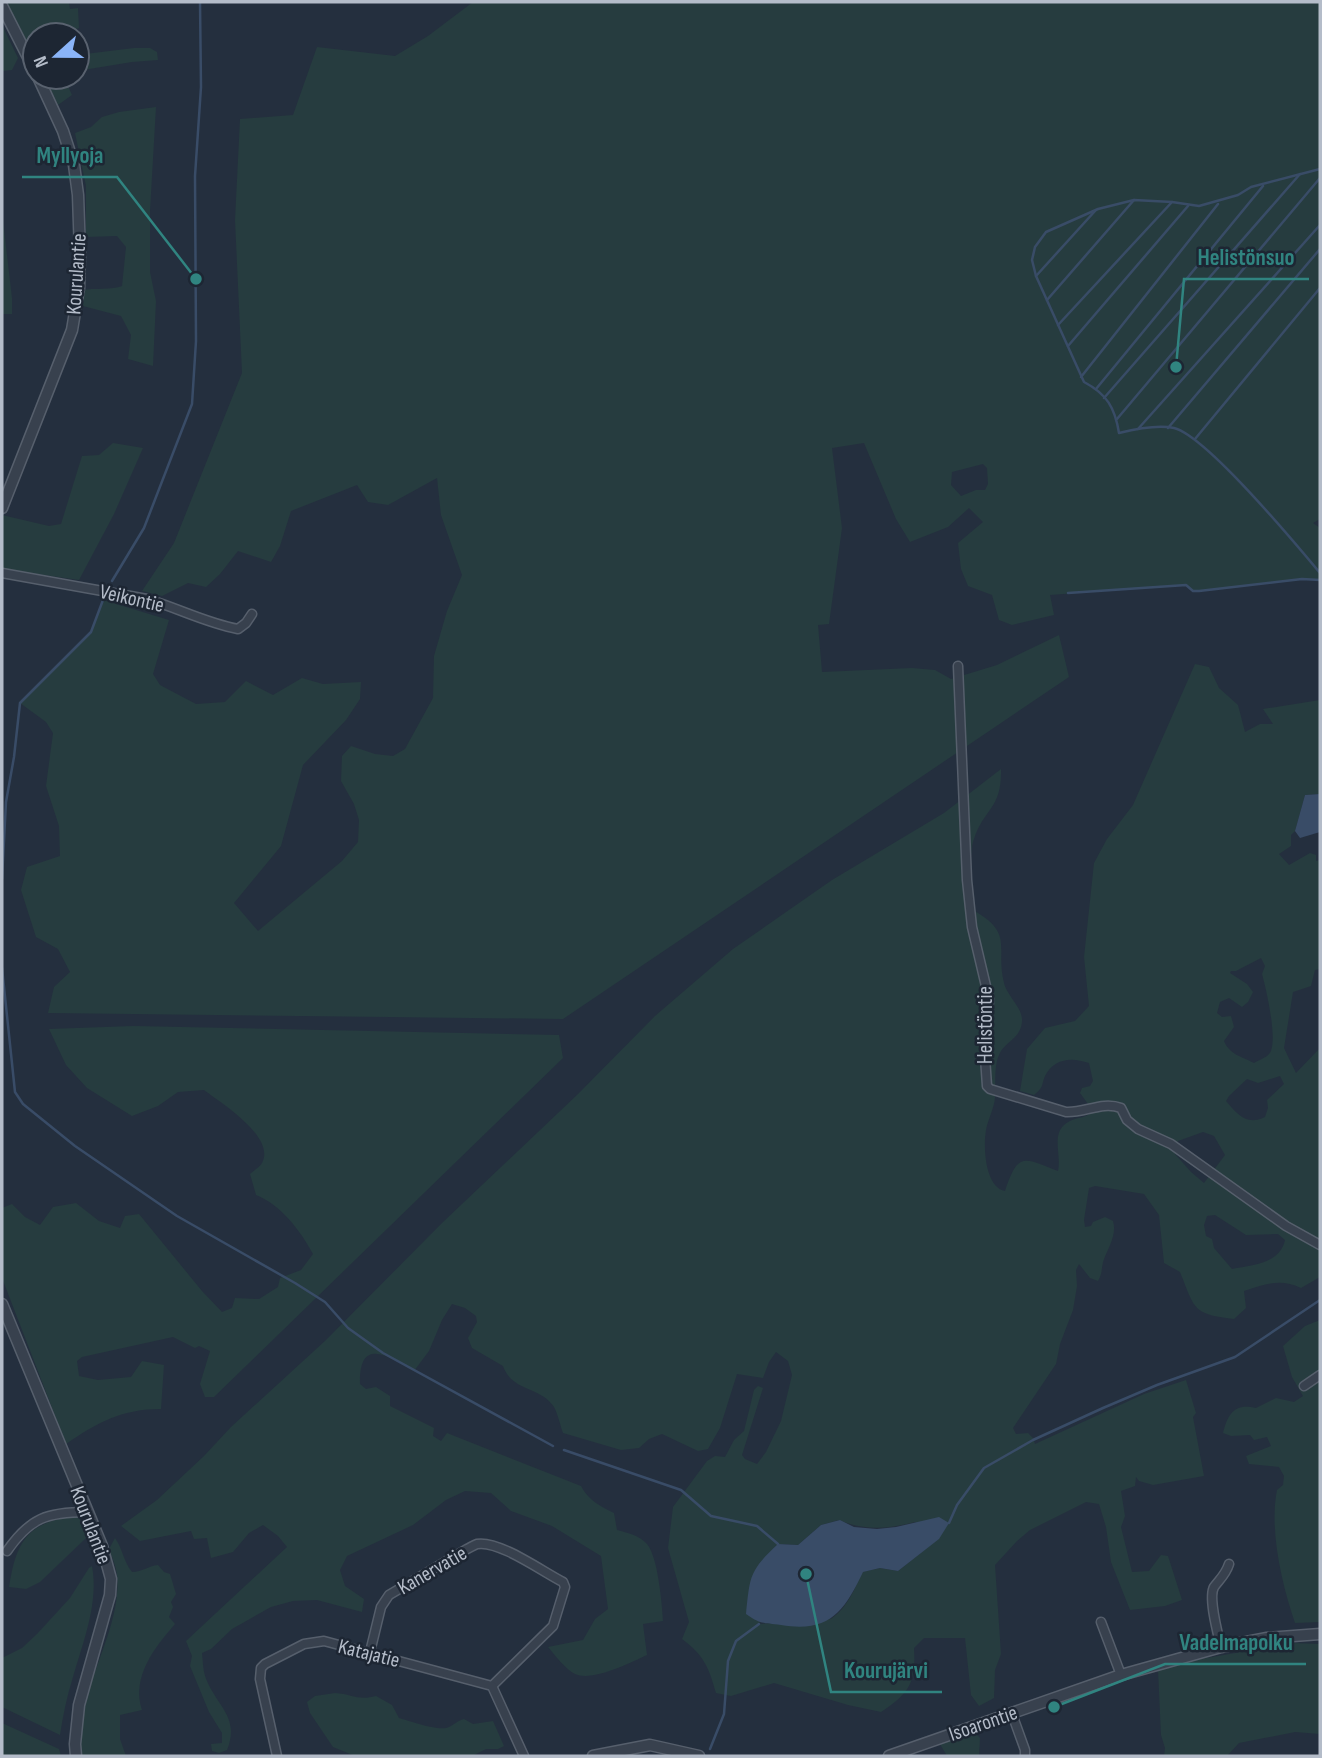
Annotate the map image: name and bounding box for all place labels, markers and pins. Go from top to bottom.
callout: Myllyoja [22,133,117,177]
callout: Helistönsuo [1184,235,1309,279]
callout: Vadelmapolku [1165,1620,1306,1664]
callout: Kourujärvi [831,1648,942,1692]

